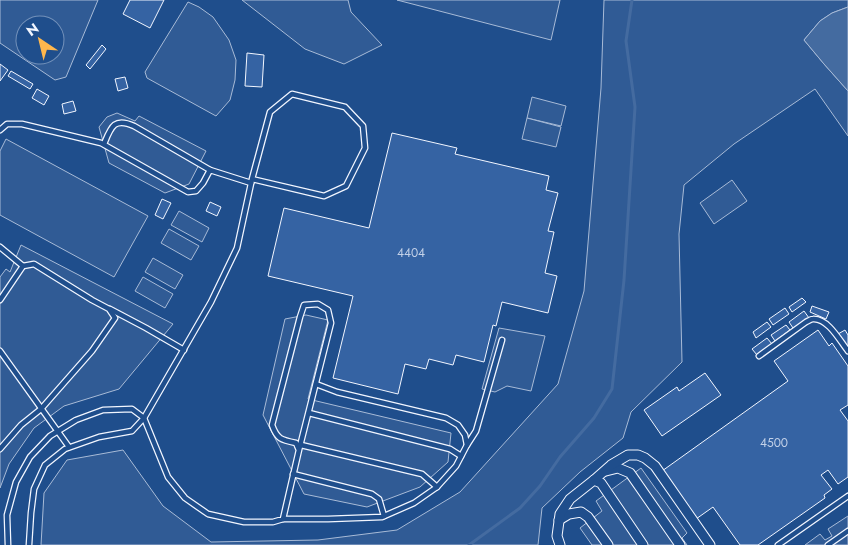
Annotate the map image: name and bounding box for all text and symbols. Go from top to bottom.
north arrow [15,15,65,65]
text: N [22,18,43,41]
house number: 4404 [397,244,425,262]
house number: 4500 [760,434,788,452]

